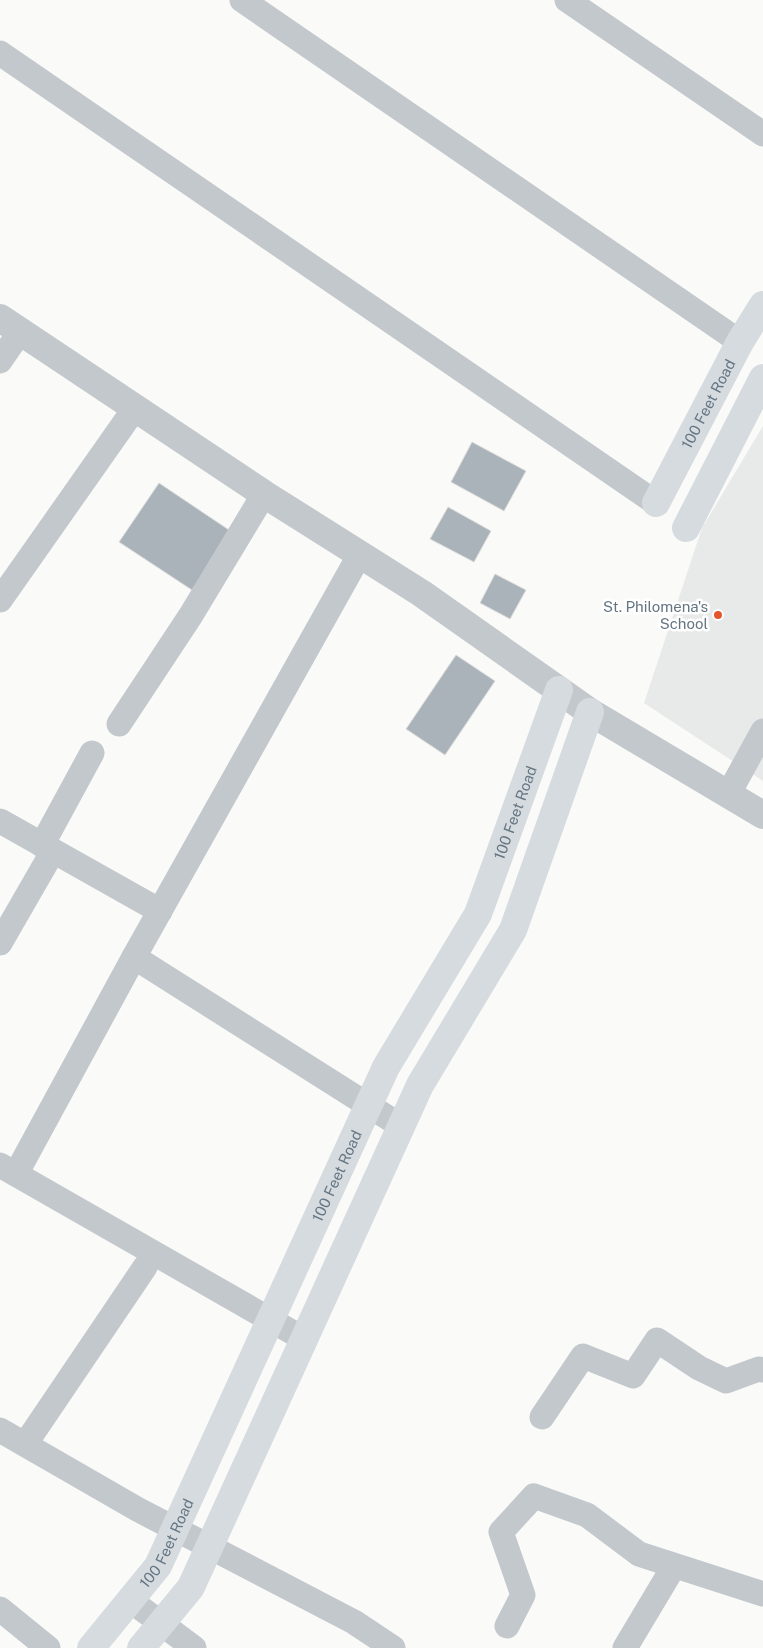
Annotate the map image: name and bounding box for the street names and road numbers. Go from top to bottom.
street label: 100 Feet Road [678,356,738,451]
street label: 100 Feet Road [490,763,539,862]
street label: 100 Feet Road [308,1127,365,1224]
street label: 100 Feet Road [136,1496,196,1591]

